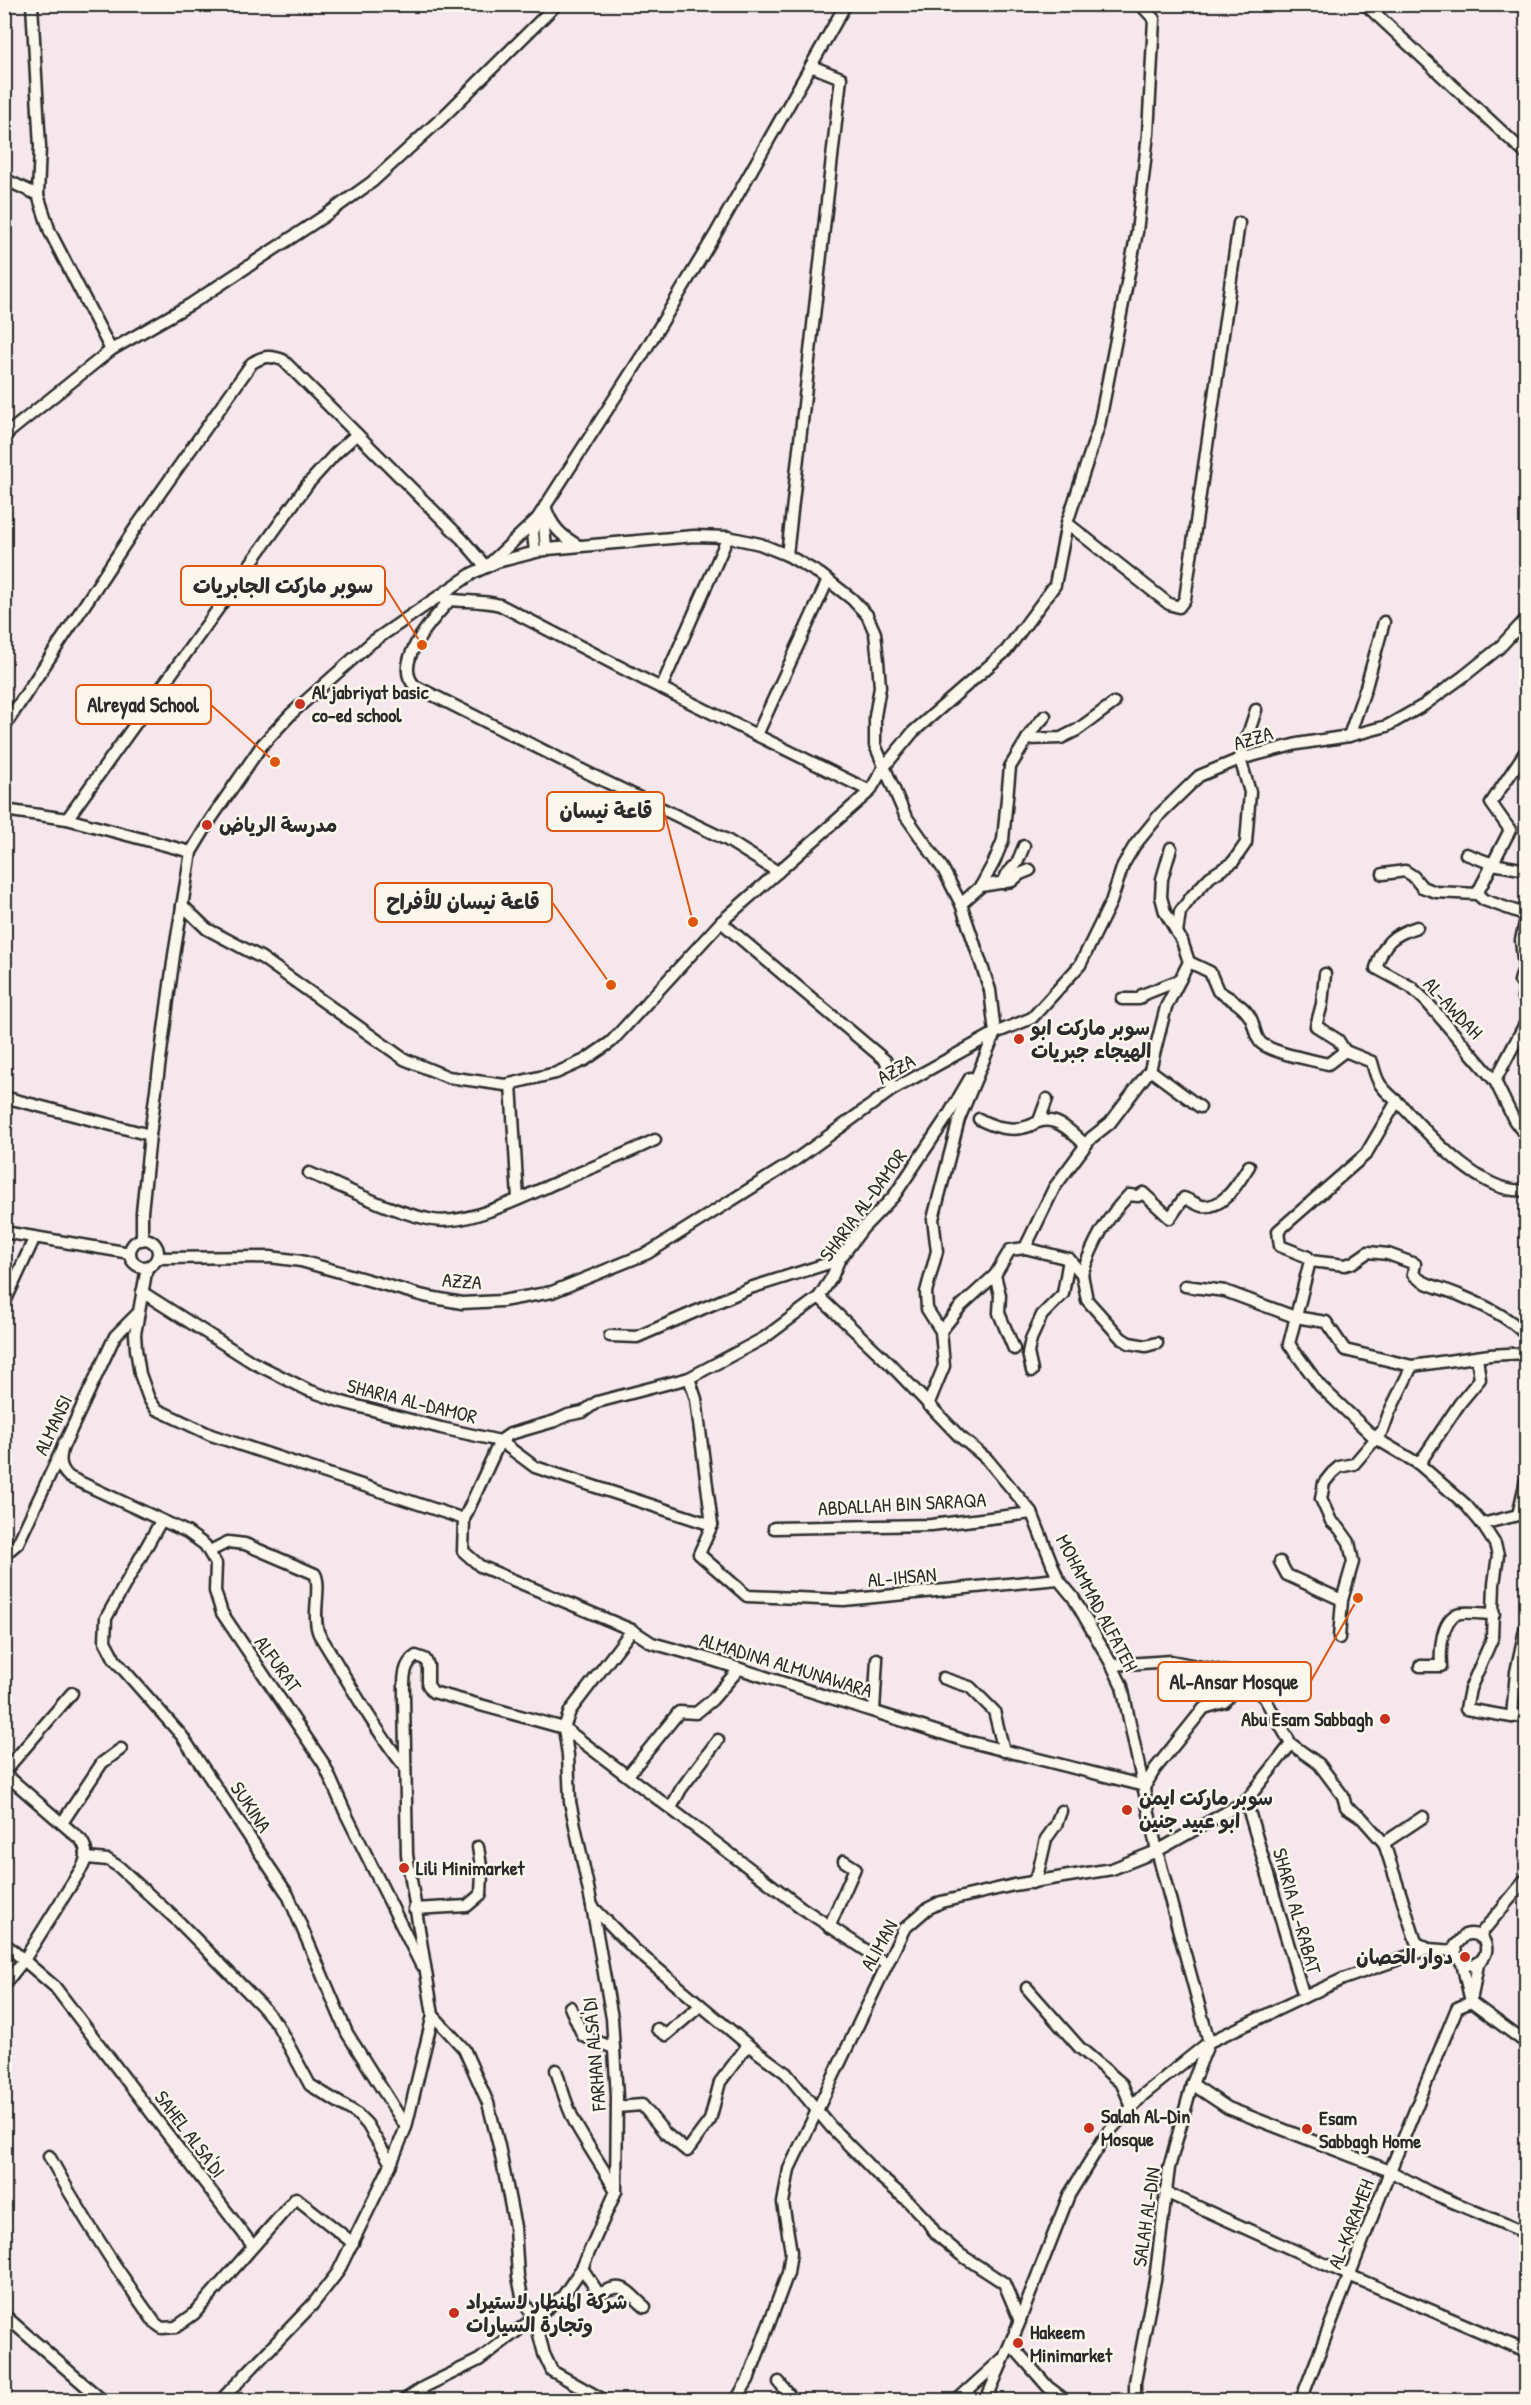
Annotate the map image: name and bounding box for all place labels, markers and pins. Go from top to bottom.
callout: سوبر ماركت الجابريات [181,566,385,605]
place label: Al jabriyat basic co-ed school [312,678,430,728]
callout: Alreyad School [76,685,211,724]
marker: Al jabriyat basic co-ed school [293,697,307,711]
callout: قاعة نيسان [547,792,664,831]
place label: مدرسة الرياض [219,811,337,838]
marker: مدرسة الرياض [200,818,214,832]
callout: قاعة نيسان للأفراح [375,883,552,922]
place label: سوبر ماركت ابو الهيجاء جبريات [1029,1014,1151,1064]
marker: سوبر ماركت ابو الهيجاء جبريات [1012,1032,1026,1046]
callout: Al-Ansar Mosque [1158,1662,1311,1701]
place label: Abu Esam Sabbagh [1241,1705,1374,1733]
marker: Abu Esam Sabbagh [1378,1712,1392,1726]
place label: سوبر ماركت ايمن ابو عبيد جنين [1139,1784,1273,1834]
marker: سوبر ماركت ايمن ابو عبيد جنين [1120,1803,1134,1817]
place label: Lili Minimarket [416,1854,526,1881]
marker: Lili Minimarket [397,1861,411,1875]
place label: دوار الحصان [1356,1943,1453,1970]
marker: دوار الحصان [1458,1950,1472,1964]
place label: Salah Al-Din Mosque [1101,2102,1190,2153]
place label: Esam Sabbagh Home [1319,2104,1421,2155]
marker: Salah Al-Din Mosque [1082,2121,1096,2135]
marker: Esam Sabbagh Home [1300,2122,1314,2136]
place label: شركة المنطار لاستيراد وتجارة السيارات [466,2288,627,2338]
marker: شركة المنطار لاستيراد وتجارة السيارات [447,2306,461,2320]
place label: Hakeem Minimarket [1030,2318,1113,2368]
marker: Hakeem Minimarket [1011,2336,1025,2350]

